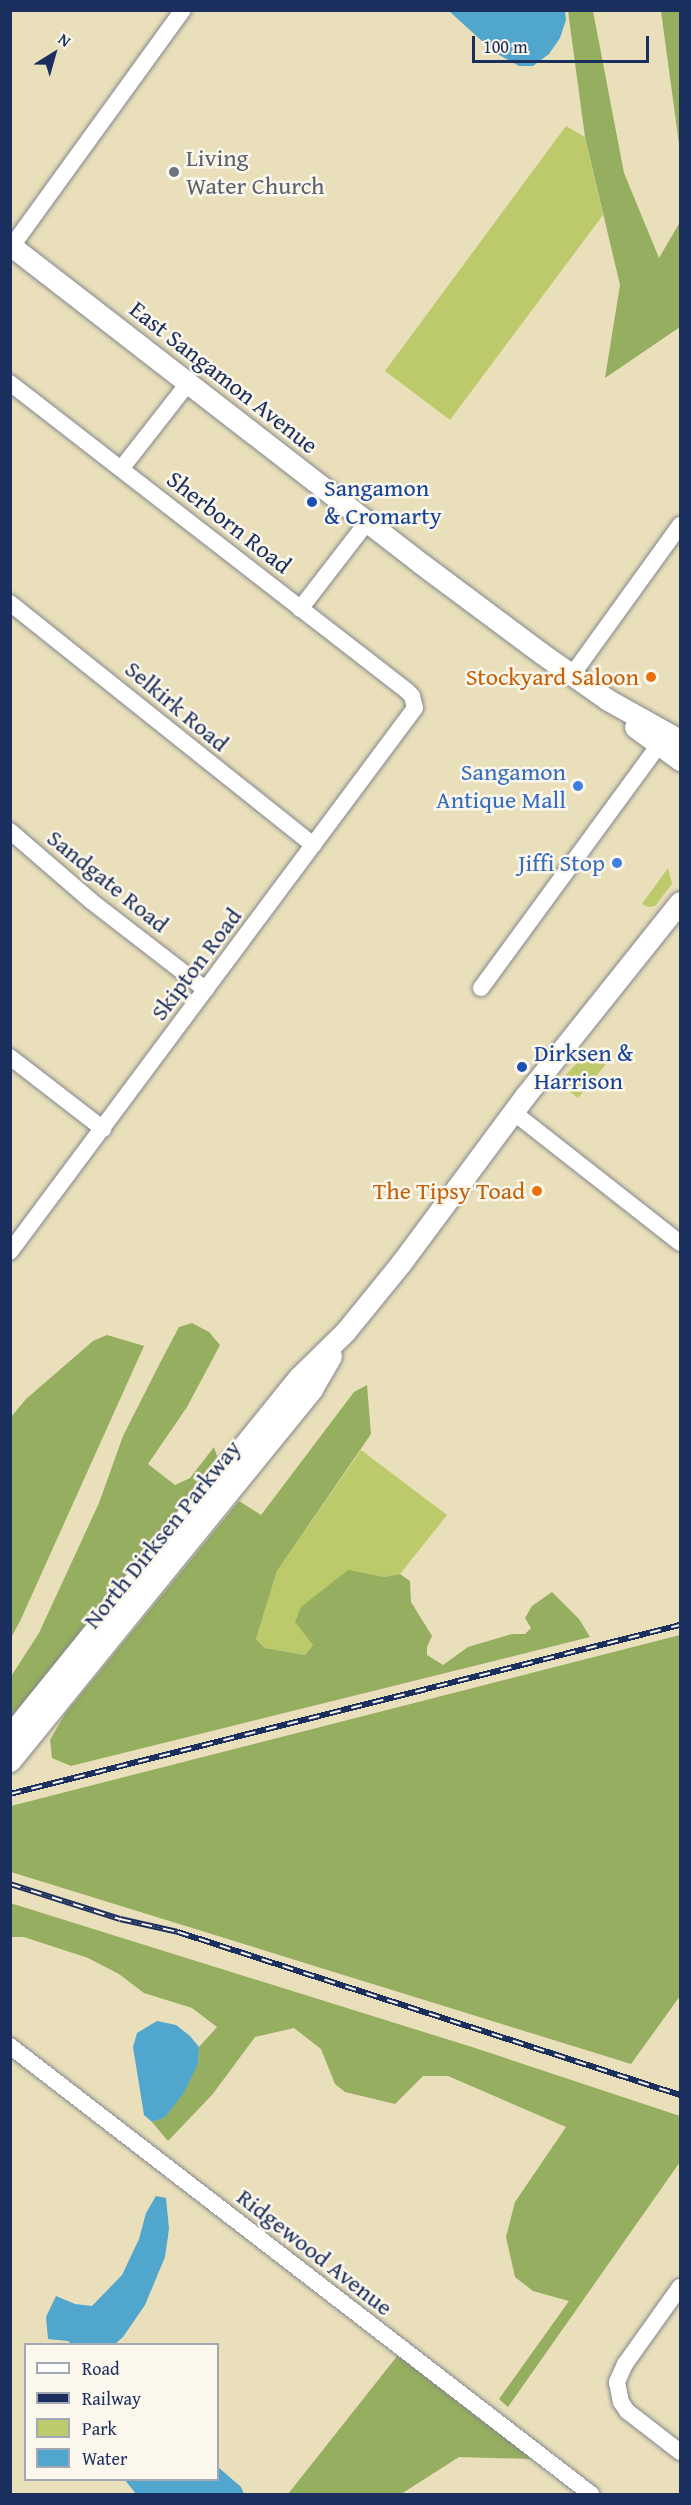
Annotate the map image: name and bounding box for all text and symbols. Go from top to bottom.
north arrow [24,24,84,84]
scale bar [475,24,652,62]
text: N [53,27,76,52]
text: 100 m [483,33,528,60]
place label: Living Water Church [186,144,325,200]
marker: Living Water Church [167,165,181,179]
street label: East Sangamon Avenue [124,295,324,459]
street label: Sherborn Road [161,465,297,579]
place label: Sangamon & Cromarty [324,474,442,530]
marker: Sangamon & Cromarty [305,495,319,509]
street label: Selkirk Road [119,654,235,758]
place label: Stockyard Saloon [466,663,639,691]
marker: Stockyard Saloon [644,670,658,684]
place label: Sangamon Antique Mall [436,758,566,814]
marker: Sangamon Antique Mall [571,779,585,793]
street label: Sandgate Road [41,823,175,939]
place label: Jiffi Stop [518,849,605,877]
marker: Jiffi Stop [610,856,624,870]
street label: Skipton Road [144,902,248,1026]
place label: Dirksen & Harrison [534,1039,633,1095]
marker: Dirksen & Harrison [515,1060,529,1074]
place label: The Tipsy Toad [373,1177,525,1205]
marker: The Tipsy Toad [530,1184,544,1198]
street label: North Dirksen Parkway [77,1434,247,1634]
street label: Ridgewood Avenue [231,2182,399,2322]
legend [24,2343,219,2481]
text: Road [82,2355,120,2382]
text: Railway [82,2385,141,2412]
text: Park [82,2415,117,2442]
text: Water [82,2445,127,2472]

